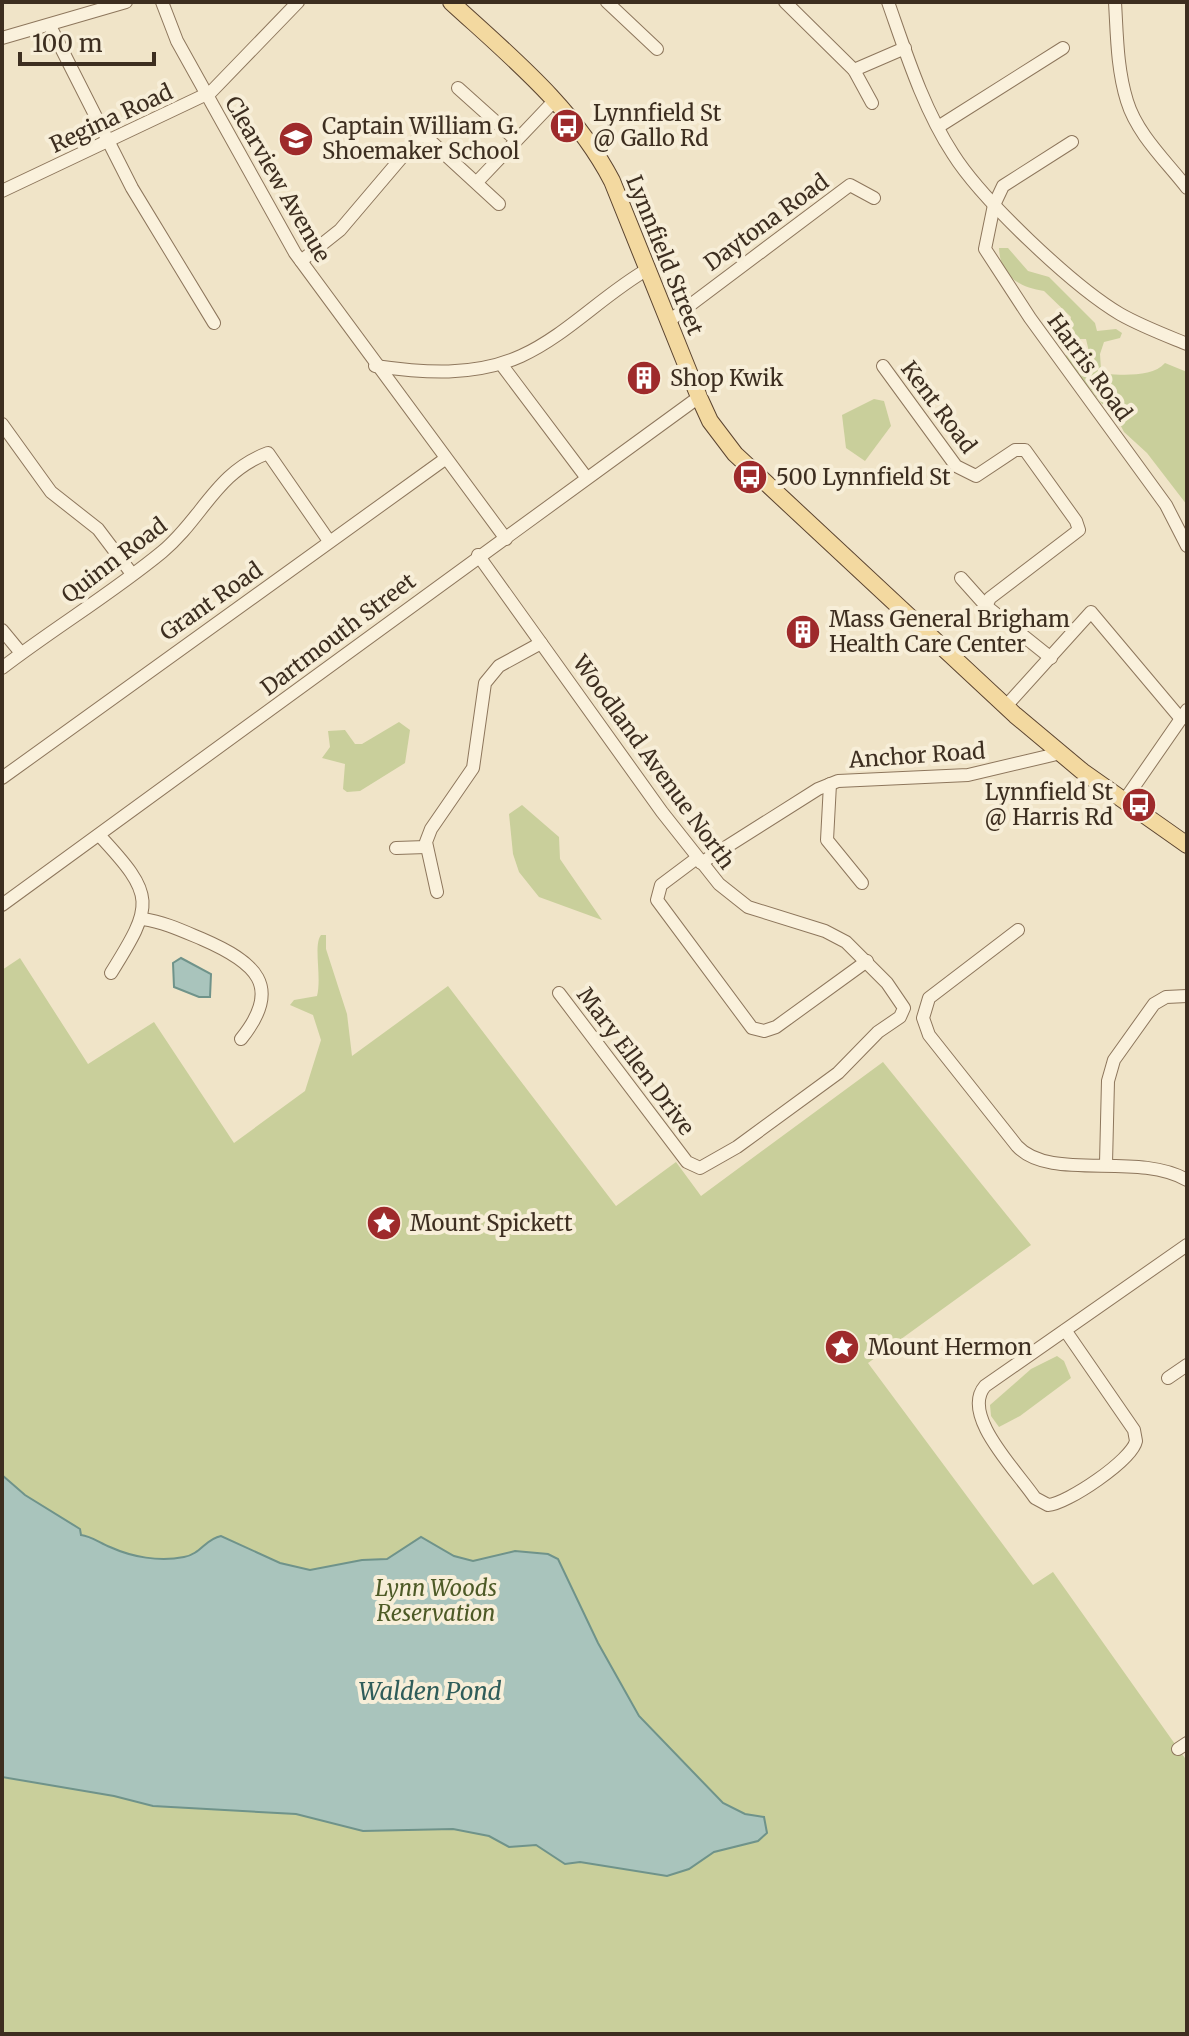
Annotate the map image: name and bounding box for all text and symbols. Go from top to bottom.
scale bar [20,16,154,66]
text: 100 m [32,28,103,59]
street label: Regina Road [45,77,177,159]
street label: Clearview Avenue [219,91,337,267]
place label: Lynnfield St @ Gallo Rd [593,99,722,152]
bus stop icon: Lynnfield St @ Gallo Rd [548,107,586,145]
place label: Captain William G. Shoemaker School [322,112,520,165]
school or university icon: Captain William G. Shoemaker School [277,120,315,158]
street label: Daytona Road [698,167,834,277]
street label: Lynnfield Street [620,171,710,339]
street label: Harris Road [1042,308,1138,426]
street label: Kent Road [895,355,983,459]
building icon: Shop Kwik [625,359,663,397]
place label: Shop Kwik [670,364,783,392]
bus stop icon: 500 Lynnfield St [731,458,769,496]
place label: 500 Lynnfield St [776,463,951,491]
street label: Quinn Road [56,511,172,609]
street label: Grant Road [154,556,268,646]
street label: Dartmouth Street [255,566,421,701]
place label: Mass General Brigham Health Care Center [829,605,1070,658]
building icon: Mass General Brigham Health Care Center [784,613,822,651]
street label: Woodland Avenue North [566,649,741,875]
street label: Anchor Road [847,736,986,774]
place label: Lynnfield St @ Harris Rd [985,778,1113,831]
bus stop icon: Lynnfield St @ Harris Rd [1120,786,1158,824]
street label: Mary Ellen Drive [571,981,701,1141]
place icon: Mount Spickett [365,1204,403,1242]
place label: Mount Spickett [410,1209,573,1237]
place icon: Mount Hermon [823,1328,861,1366]
place label: Mount Hermon [868,1333,1032,1361]
park label: Lynn Woods Reservation [375,1574,497,1627]
water label: Walden Pond [358,1676,502,1707]

